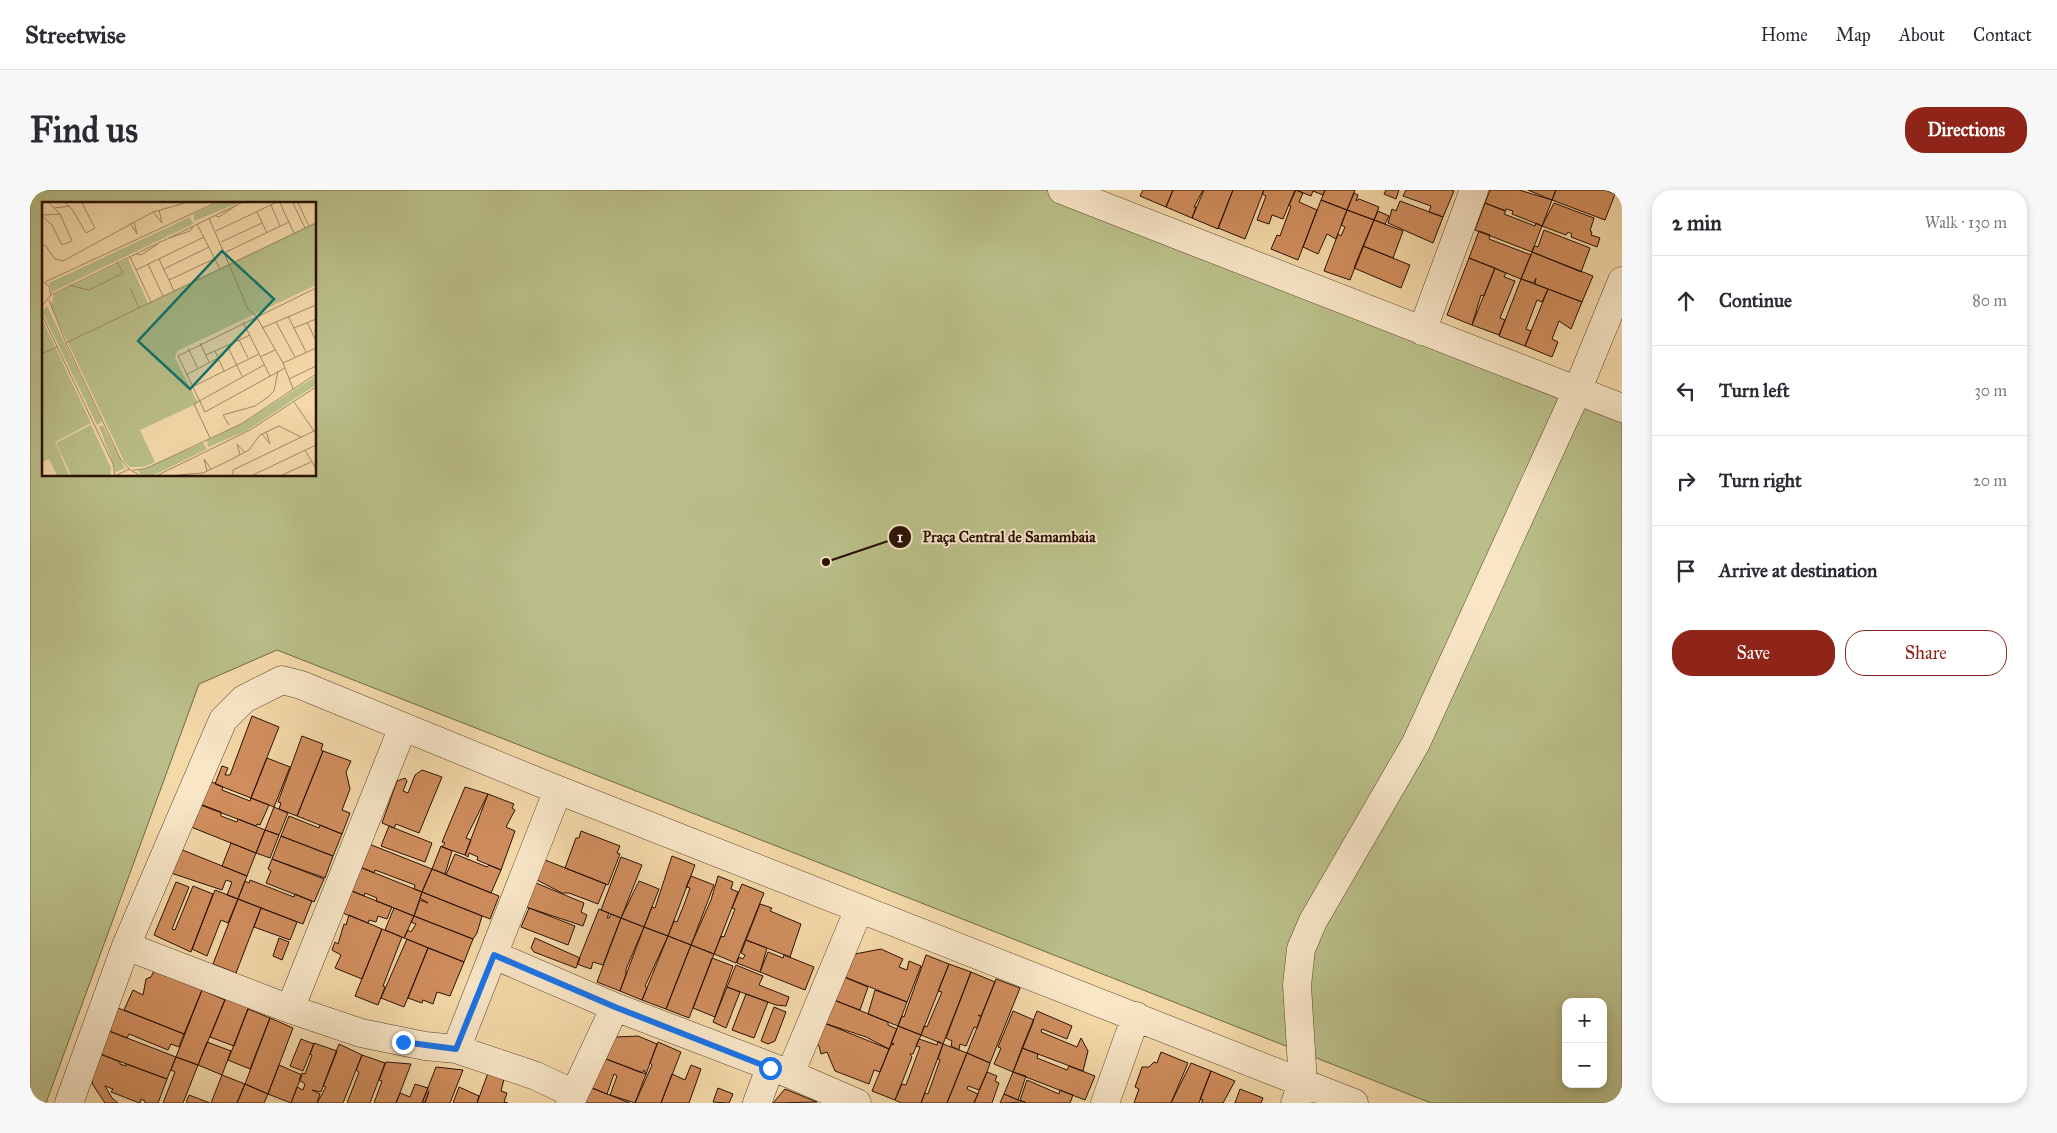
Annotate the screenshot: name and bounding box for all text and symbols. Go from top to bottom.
text: Streetwise [25,20,126,50]
text: Home [1761,24,1808,46]
text: Map [1836,24,1871,46]
text: About [1899,24,1945,46]
text: Contact [1973,24,2032,46]
button: Directions [1905,107,2027,153]
text: Find us [30,109,138,152]
inset map [42,202,316,476]
text: 2 min [1672,210,1722,236]
text: Walk · 130 m [1925,213,2007,232]
icon: ahead [1672,287,1700,315]
text: Continue [1719,289,1792,312]
text: 80 m [1972,291,2007,310]
icon: left [1672,377,1700,405]
text: Turn left [1719,379,1789,402]
text: 30 m [1974,381,2007,400]
icon: right [1672,467,1700,495]
text: Turn right [1719,469,1802,492]
text: 20 m [1973,471,2007,490]
callout: Praça Central de Samambaia [888,522,1106,552]
text: 1 [897,528,903,546]
text: Praça Central de Samambaia [923,528,1096,547]
icon: arrive [1672,557,1700,585]
text: Arrive at destination [1719,559,1877,582]
button: Save [1672,630,1835,676]
button: Share [1845,630,2007,676]
map controls [1562,998,1607,1088]
button: + [1562,998,1607,1043]
route end [392,1031,415,1054]
button: − [1562,1043,1607,1088]
route start [759,1057,782,1080]

